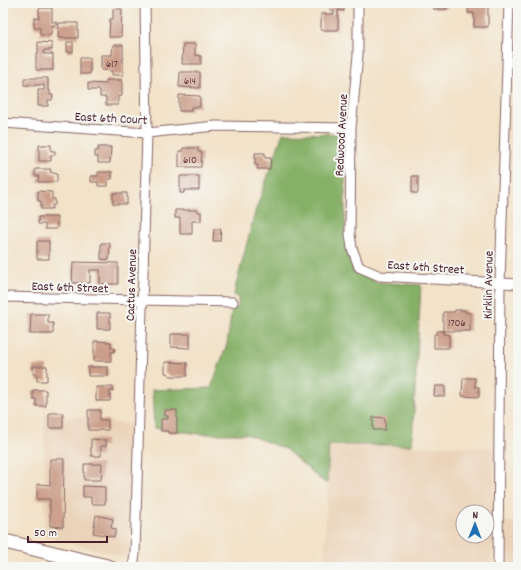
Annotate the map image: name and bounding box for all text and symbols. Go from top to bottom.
house number: 617 [106,57,118,73]
house number: 614 [184,74,196,90]
street label: Redwood Avenue [331,93,354,177]
street label: East 6th Court [74,108,148,131]
house number: 610 [183,153,197,169]
street label: Cactus Avenue [122,248,143,321]
street label: Kirklin Avenue [479,250,500,319]
street label: East 6th Street [387,256,465,281]
street label: East 6th Street [31,278,109,299]
house number: 1706 [448,316,466,332]
north arrow [455,504,495,544]
text: N [472,508,479,524]
scale bar [28,518,107,544]
text: 50 m [34,525,57,542]

